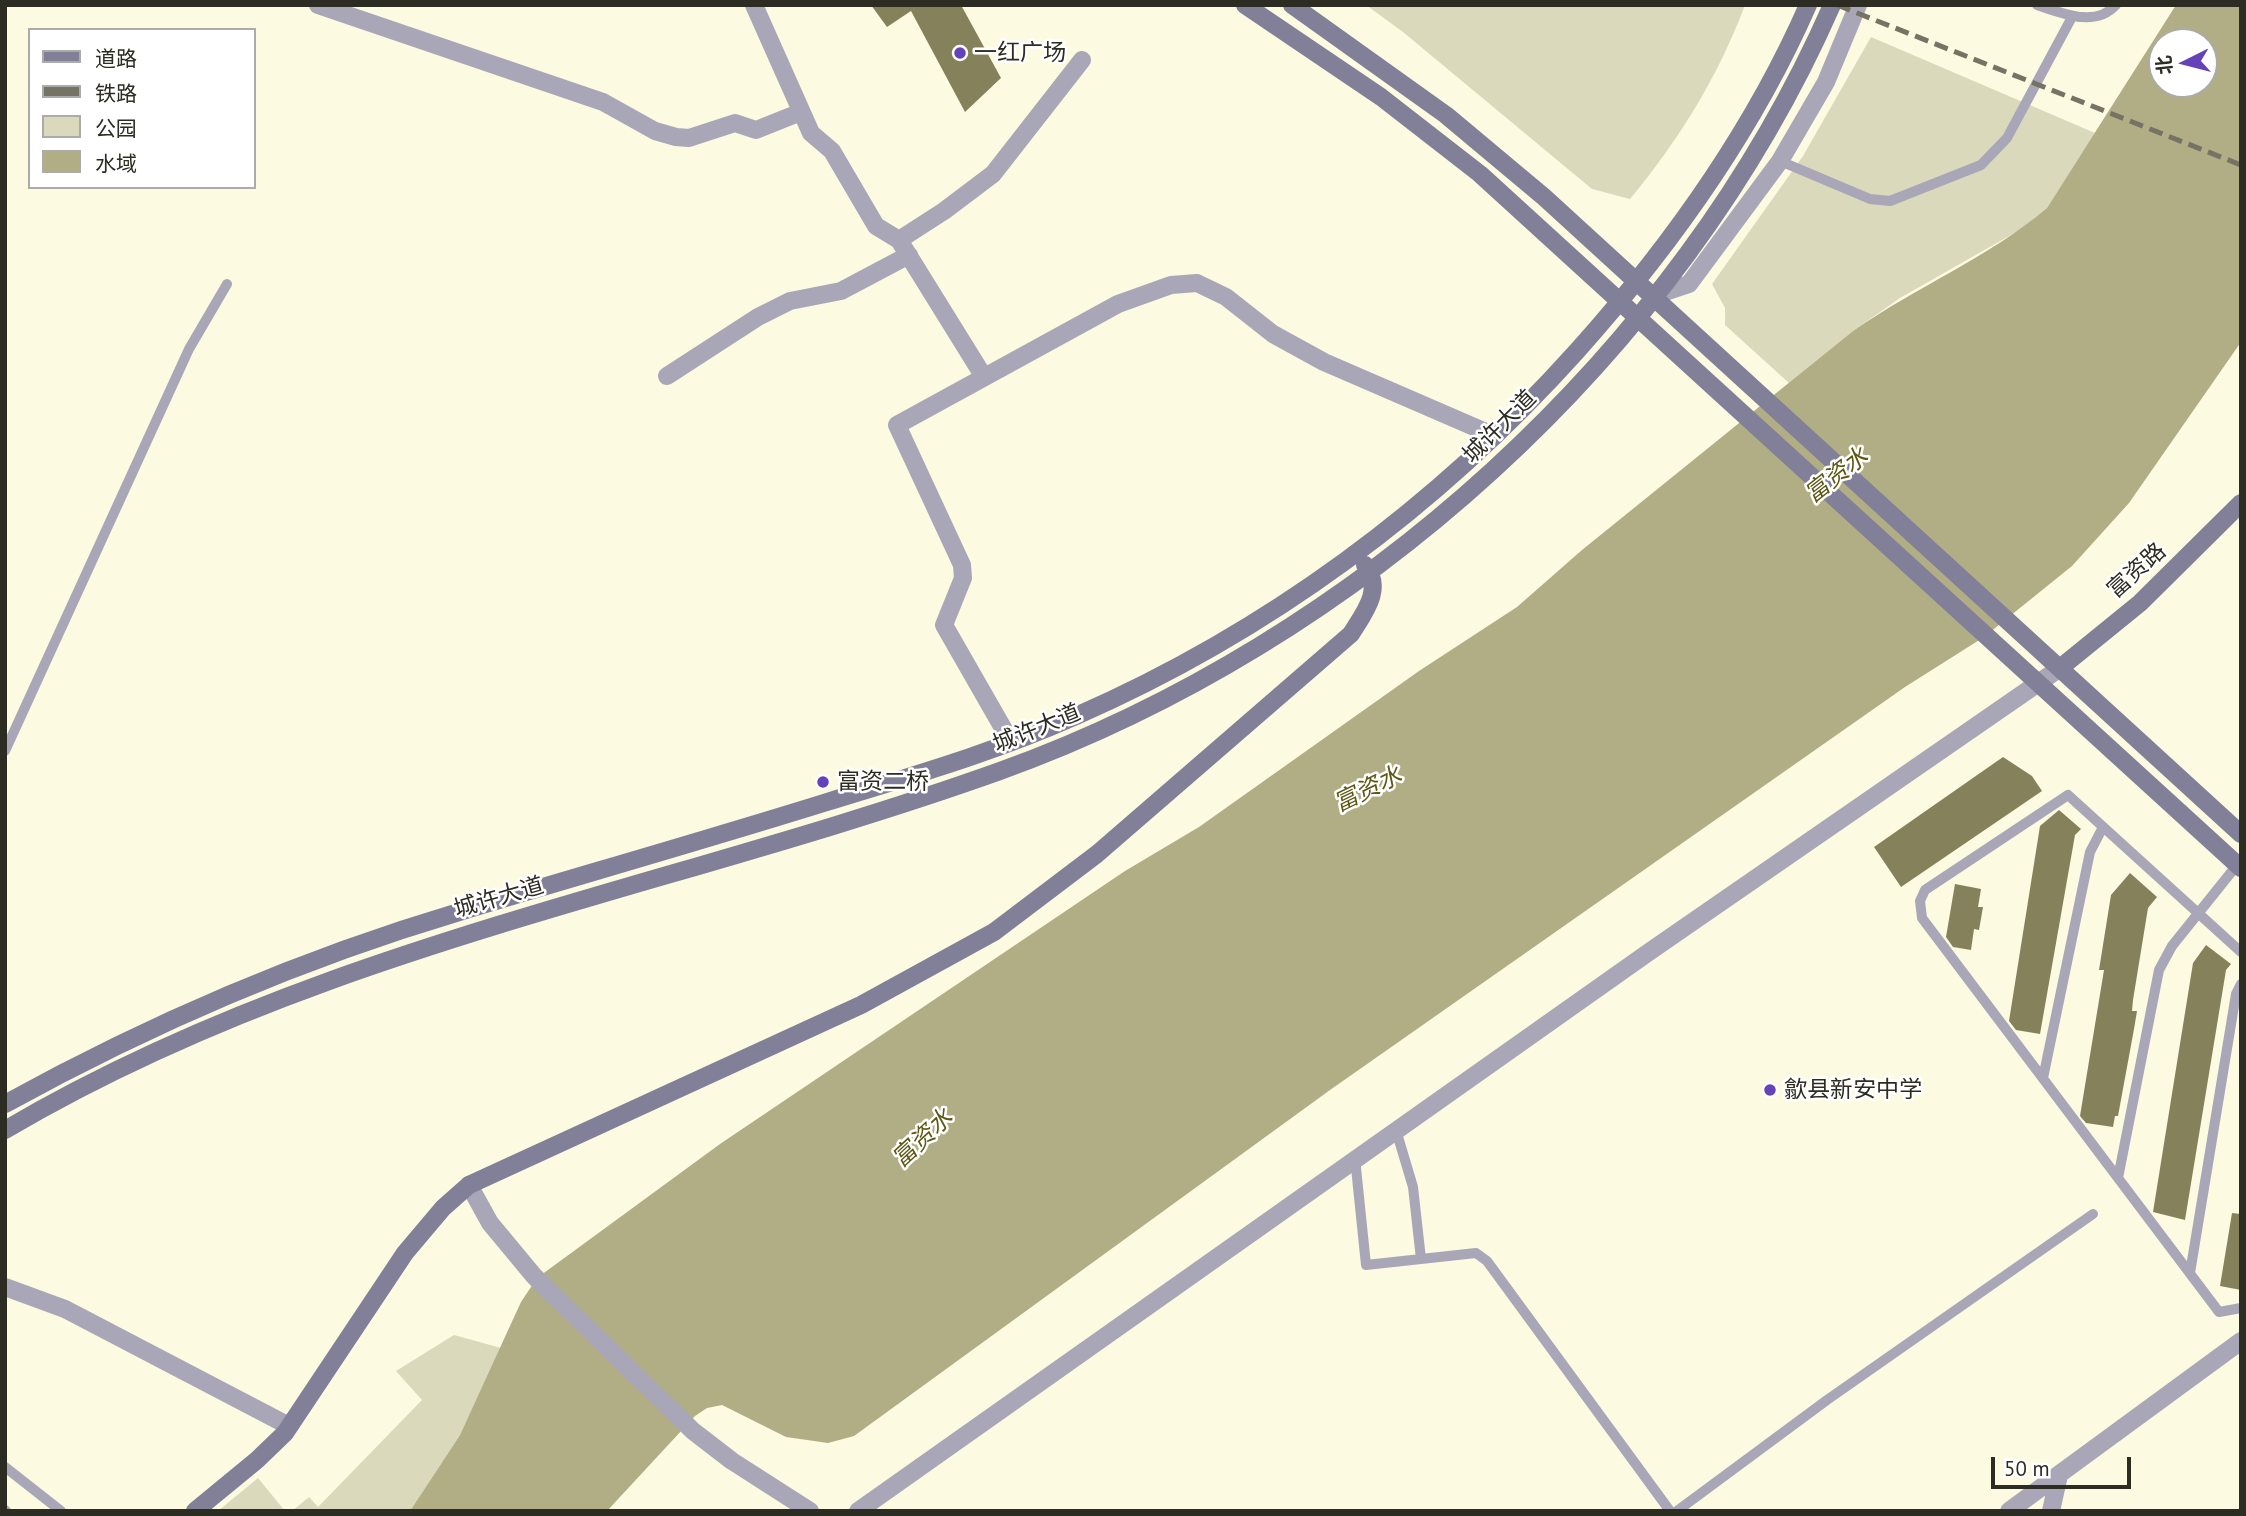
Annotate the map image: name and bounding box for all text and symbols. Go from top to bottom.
legend [28,28,256,189]
north arrow [2148,28,2218,98]
place label: 一红广场 [974,39,1066,67]
text: 道路 [95,45,137,72]
marker: 一红广场 [952,45,968,61]
text: 北 [2151,54,2177,76]
text: 铁路 [95,80,137,107]
text: 公园 [95,115,137,142]
text: 水域 [95,150,137,177]
street label: 城许大道 [1458,385,1542,469]
water label: 富资水 [1800,442,1874,510]
street label: 富资路 [2102,538,2172,604]
street label: 城许大道 [989,699,1085,759]
water label: 富资水 [1329,761,1407,819]
place label: 富资二桥 [837,768,929,796]
marker: 富资二桥 [815,774,831,790]
street label: 城许大道 [451,872,547,924]
place label: 歙县新安中学 [1784,1076,1922,1104]
marker: 歙县新安中学 [1762,1082,1778,1098]
water label: 富资水 [887,1104,959,1174]
scale bar [1994,1442,2134,1486]
text: 50 m [2004,1455,2050,1482]

